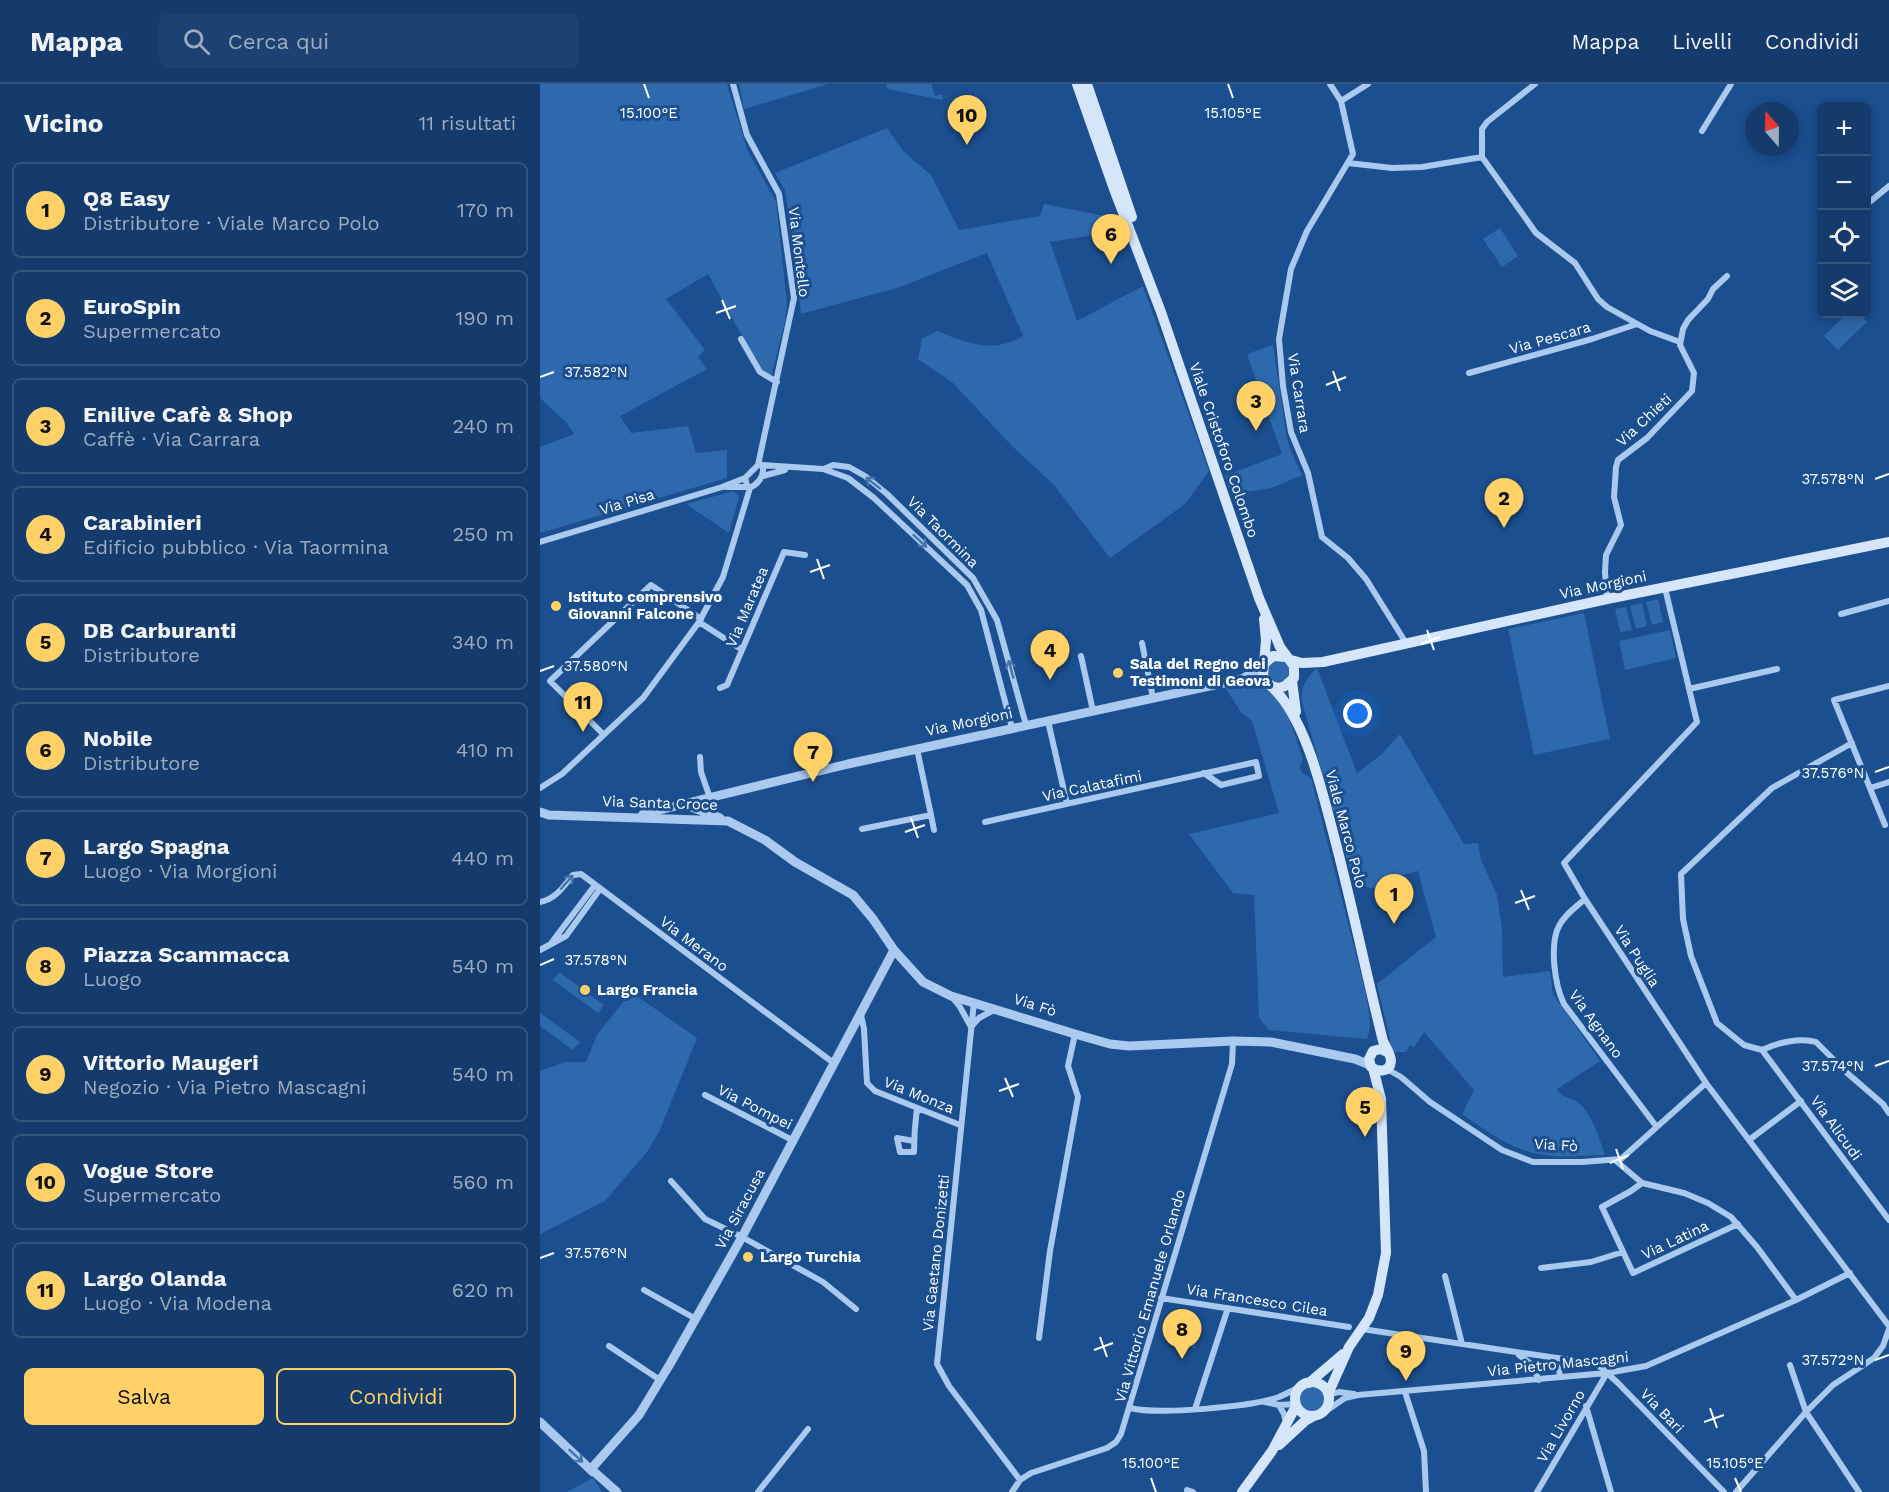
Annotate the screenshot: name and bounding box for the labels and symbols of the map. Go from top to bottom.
pin: 10 [948,95,986,145]
north arrow [1745,102,1799,156]
text: 15.100°E [620,104,678,122]
text: 15.105°E [1204,104,1262,122]
street label: Via Montello [785,206,813,298]
pin: 6 [1092,214,1130,264]
street label: Via Pescara [1507,318,1593,358]
street label: Via Carrara [1284,352,1314,435]
street label: Viale Cristoforo Colombo [1185,360,1263,540]
text: 37.582°N [564,363,628,381]
pin: 3 [1236,382,1276,431]
street label: Via Chieti [1613,390,1675,450]
text: 37.578°N [1801,470,1865,488]
one-way arrow [866,476,882,489]
pin: 2 [1484,478,1524,528]
street label: Via Pisa [597,485,657,519]
street label: Via Taormina [903,492,983,572]
one-way arrow [912,533,927,548]
street label: Via Maratea [722,564,772,650]
street label: Via Morgioni [1558,567,1648,603]
place label: Istituto comprensivo Giovanni Falcone [568,588,722,623]
marker: Istituto comprensivo Giovanni Falcone [549,599,563,613]
pin: 4 [1030,630,1070,680]
place label: Sala del Regno dei Testimoni di Geova [1130,655,1271,690]
text: 37.580°N [564,657,628,675]
one-way arrow [1004,660,1016,679]
marker: Sala del Regno dei Testimoni di Geova [1111,666,1125,680]
pin: 11 [564,682,603,732]
your location [1343,699,1372,728]
street label: Via Morgioni [924,704,1014,740]
pin: 7 [794,732,832,782]
text: 37.576°N [1802,764,1865,782]
street label: Via Calatafimi [1041,767,1143,805]
street label: Viale Marco Polo [1322,768,1370,890]
street label: Via Santa Croce [602,792,718,814]
pin: 1 [1374,874,1414,924]
one-way arrow [560,875,574,890]
street label: Via Merano [656,912,732,976]
street label: Via Puglia [1610,922,1664,991]
text: 37.578°N [564,951,628,969]
place label: Largo Francia [597,981,698,999]
marker: Largo Francia [578,983,592,997]
street label: Via Agnano [1565,986,1627,1062]
street label: Via Fò [1011,990,1059,1020]
text: 37.574°N [1802,1057,1864,1075]
street label: Via Monza [881,1073,957,1117]
street label: Via Pompei [715,1081,795,1133]
pin: 5 [1346,1088,1384,1137]
street label: Via Alicudi [1806,1092,1866,1164]
street label: Via Fò [1533,1135,1579,1155]
street label: Via Siracusa [711,1165,769,1252]
street label: Via Gaetano Donizetti [919,1174,953,1332]
street label: Via Vittorio Emanuele Orlando [1111,1187,1189,1405]
street label: Via Latina [1638,1216,1712,1263]
text: 37.576°N [565,1244,628,1262]
place label: Largo Turchia [760,1248,861,1266]
marker: Largo Turchia [741,1250,755,1264]
street label: Via Francesco Cilea [1185,1280,1329,1320]
pin: 8 [1162,1310,1202,1359]
pin: 9 [1386,1332,1426,1381]
street label: Via Pietro Mascagni [1486,1348,1630,1380]
text: 37.572°N [1802,1351,1864,1369]
street label: Via Bari [1636,1385,1688,1437]
street label: Via Livorno [1533,1386,1589,1466]
one-way arrow [569,1448,584,1463]
text: 15.100°E [1122,1454,1180,1472]
text: 15.105°E [1706,1454,1764,1472]

